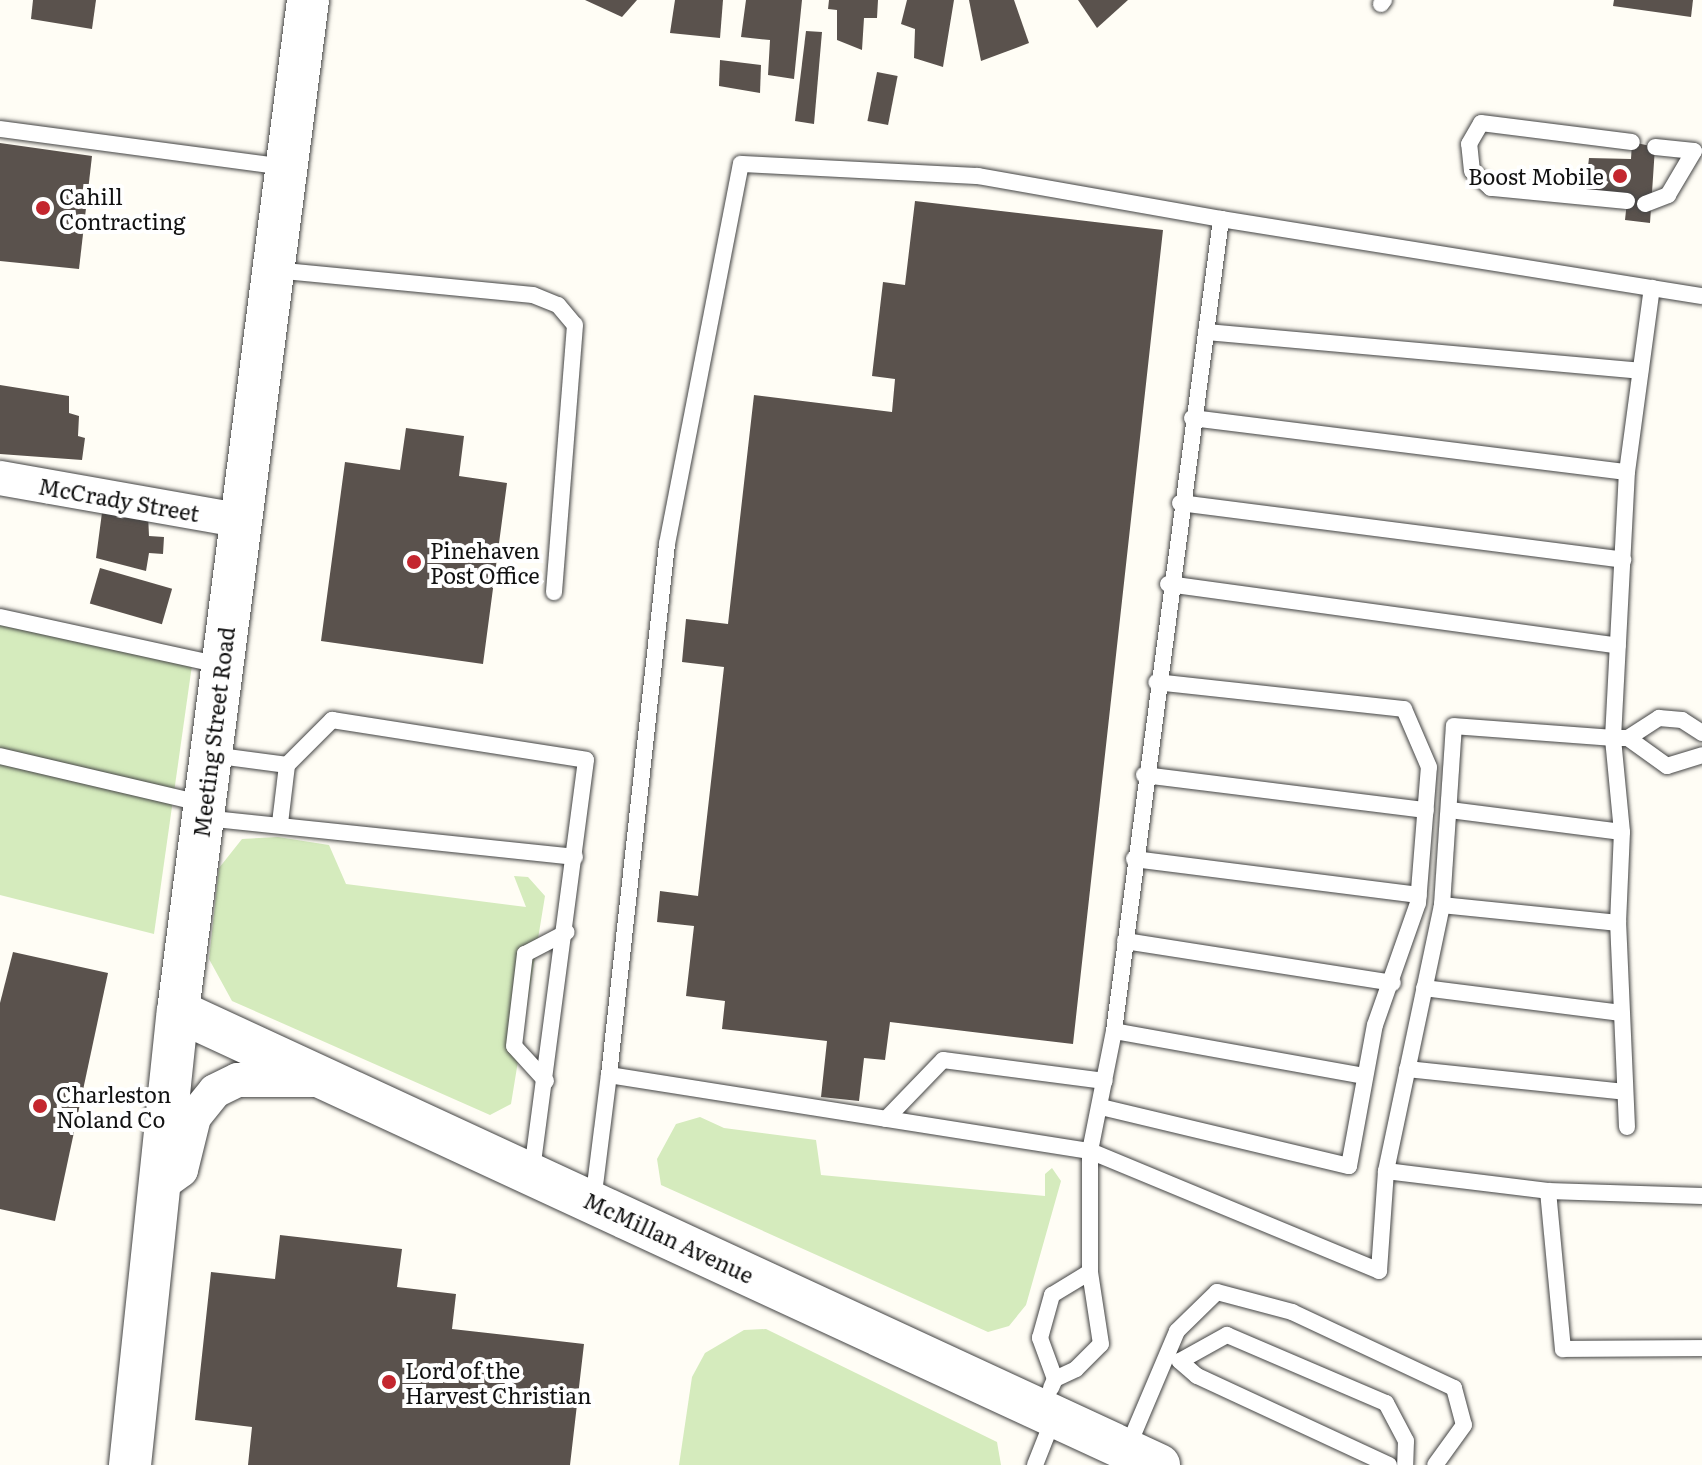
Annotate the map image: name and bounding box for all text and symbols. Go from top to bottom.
place label: Boost Mobile [1468,163,1604,189]
marker: Boost Mobile [1611,167,1629,185]
place label: Cahill Contracting [59,182,186,234]
marker: Cahill Contracting [34,199,52,217]
street label: McCrady Street [37,472,201,526]
place label: Pinehaven Post Office [430,536,540,588]
marker: Pinehaven Post Office [405,553,423,571]
street label: Meeting Street Road [187,625,239,839]
place label: Charleston Noland Co [56,1080,171,1132]
marker: Charleston Noland Co [31,1097,49,1115]
street label: McMillan Avenue [580,1186,758,1288]
place label: Lord of the Harvest Christian [405,1356,591,1408]
marker: Lord of the Harvest Christian [380,1373,398,1391]

